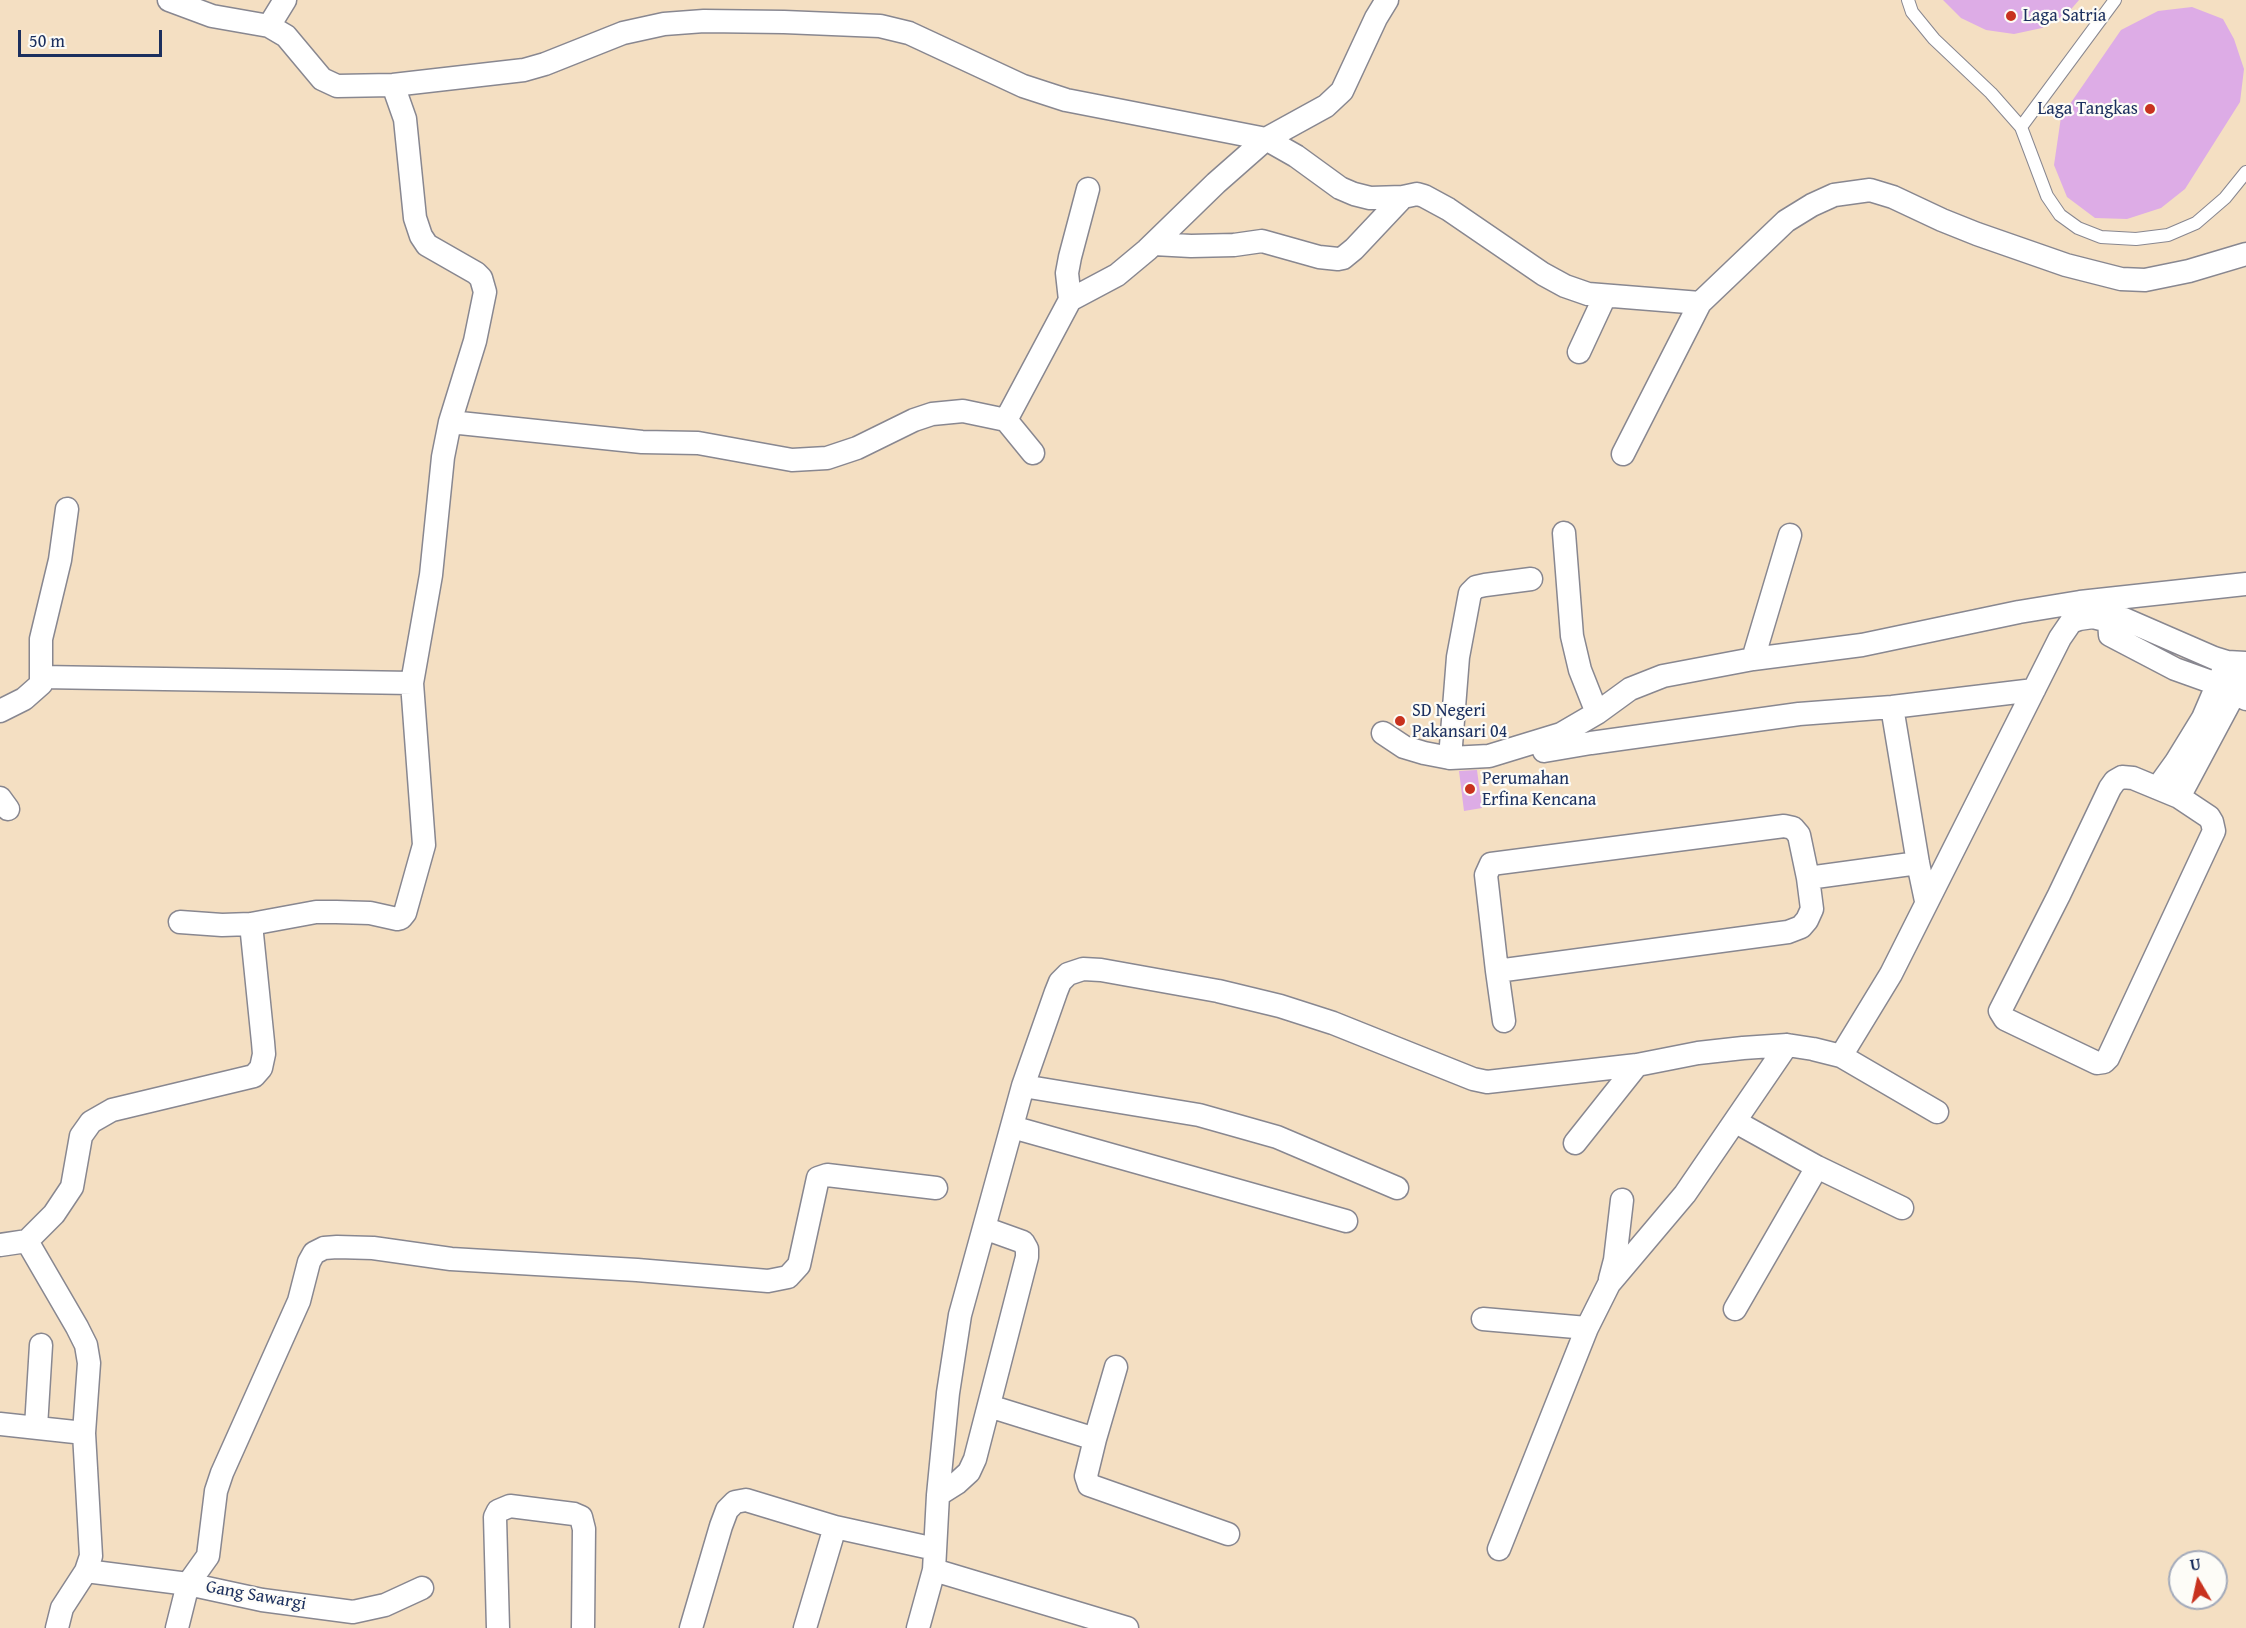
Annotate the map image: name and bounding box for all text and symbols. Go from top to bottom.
place label: Laga Satria [2023,5,2106,27]
marker: Laga Satria [2004,9,2018,23]
scale bar [21,18,165,56]
text: 50 m [29,27,65,54]
place label: Laga Tangkas [2038,98,2138,120]
marker: Laga Tangkas [2143,102,2157,116]
place label: SD Negeri Pakansari 04 [1412,700,1507,742]
marker: SD Negeri Pakansari 04 [1393,714,1407,728]
place label: Perumahan Erfina Kencana [1482,768,1596,810]
marker: Perumahan Erfina Kencana [1463,782,1477,796]
north arrow [2168,1550,2228,1610]
text: U [2188,1552,2203,1577]
street label: Gang Sawargi [204,1577,308,1615]

